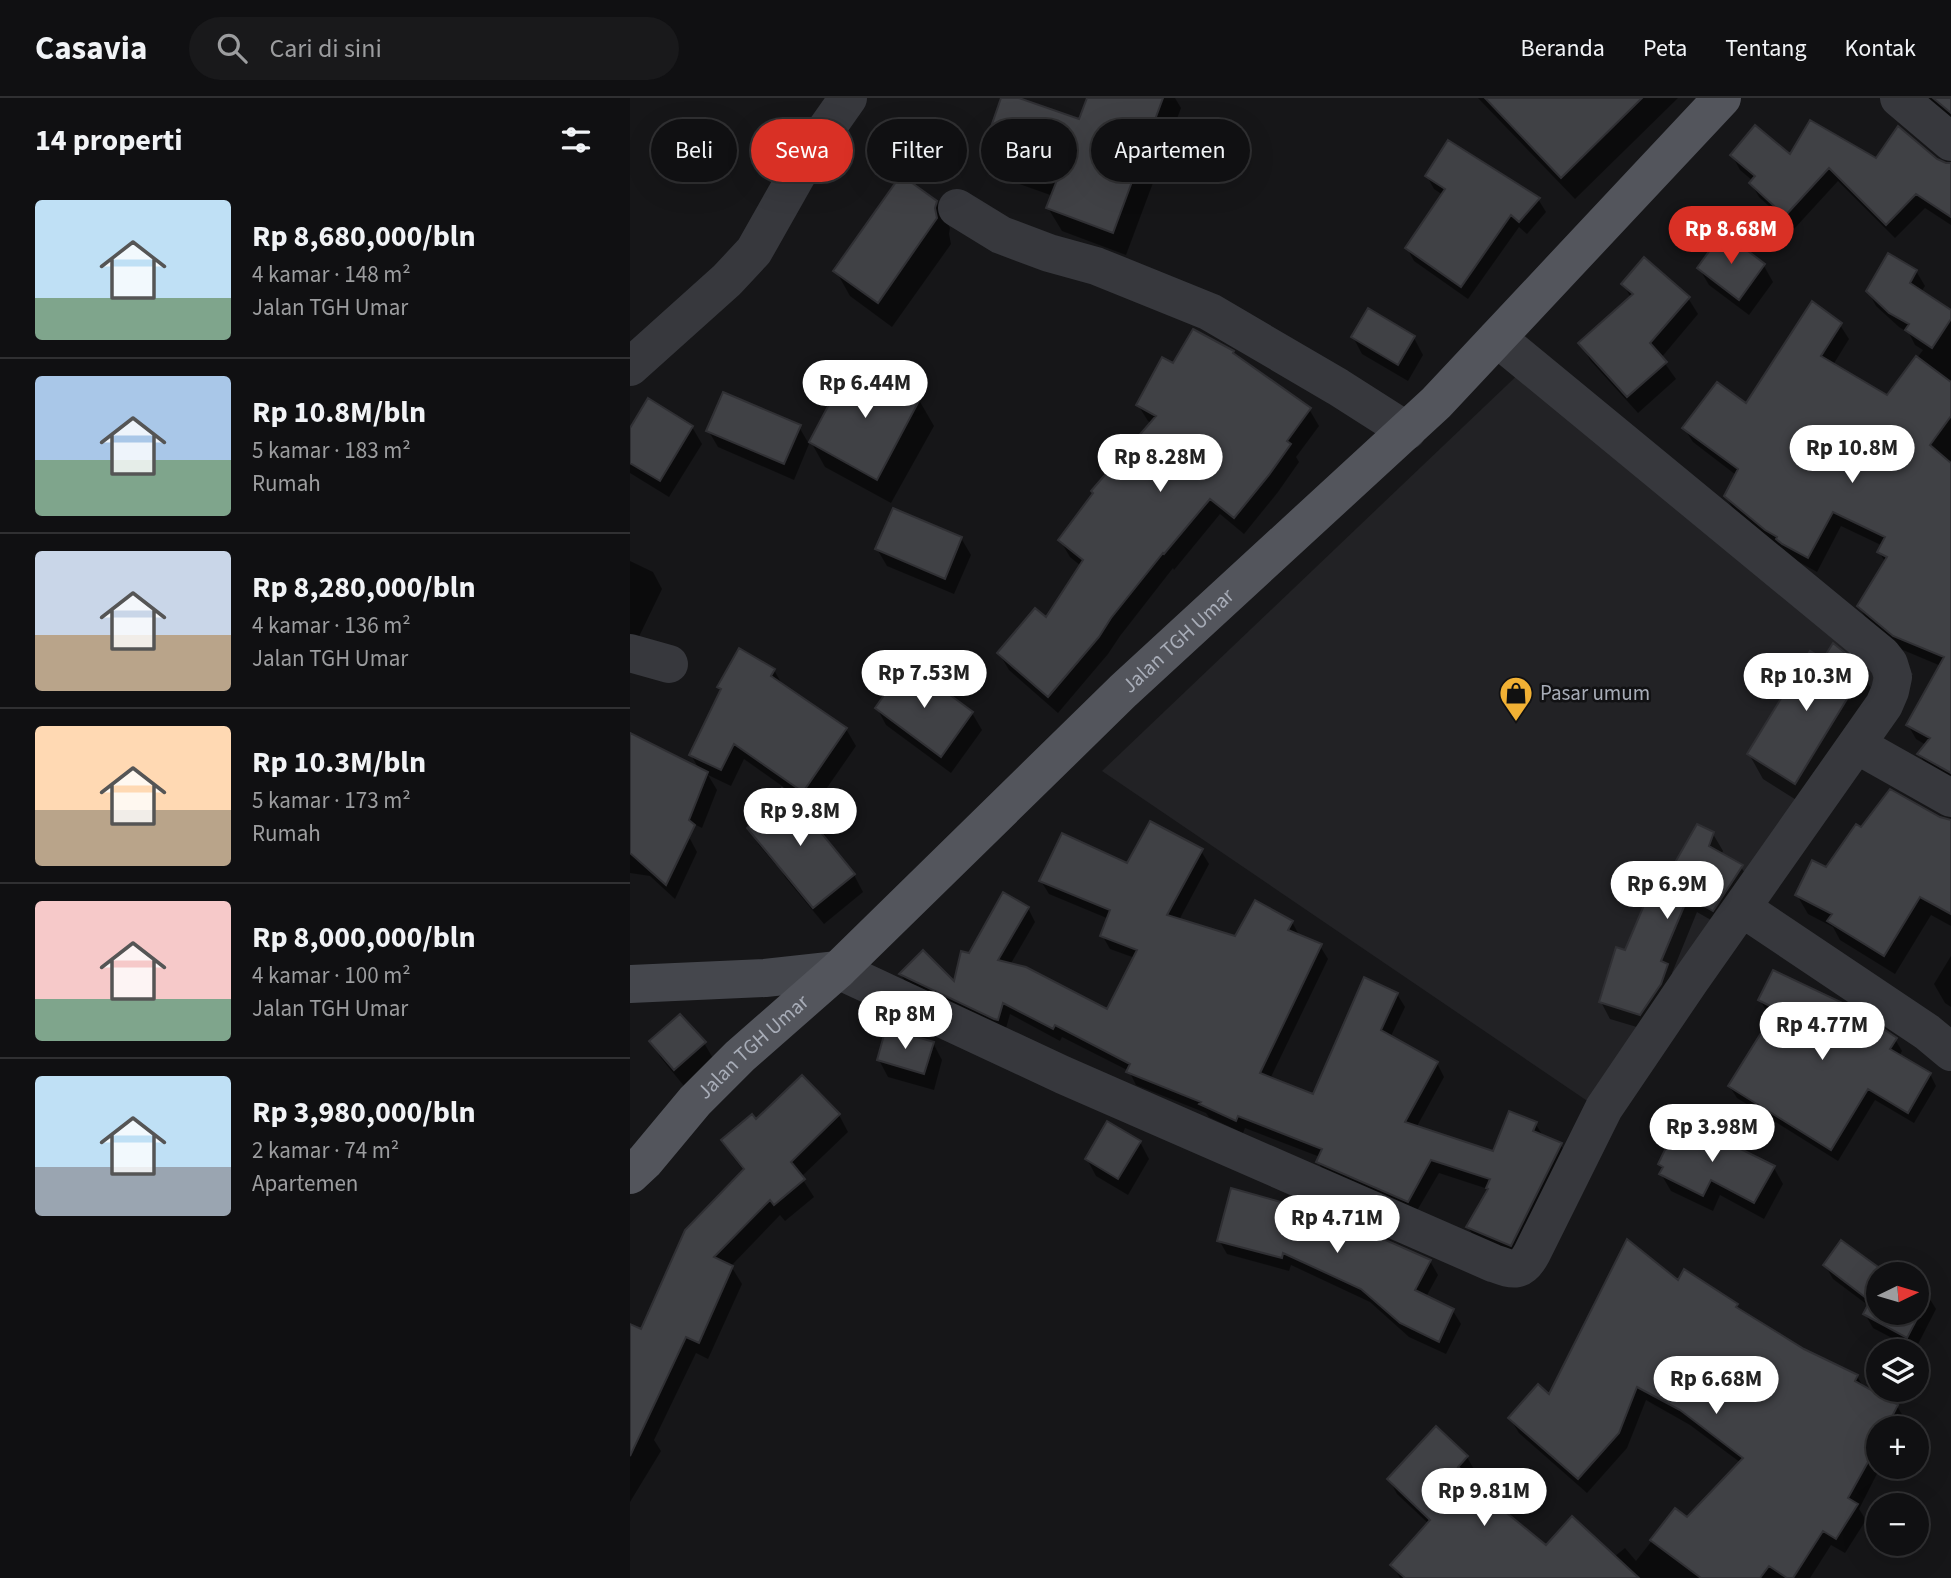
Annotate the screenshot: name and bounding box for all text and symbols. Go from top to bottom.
search box [189,17,679,80]
text: Casavia [35,25,147,72]
icon: search [213,29,251,67]
text: Cari di sini [269,30,382,67]
text: Beranda [1521,31,1605,66]
text: Peta [1643,31,1687,66]
text: Tentang [1725,31,1807,66]
text: Kontak [1845,31,1916,66]
text: 14 properti [35,119,183,162]
chip: Beli [651,119,737,182]
chip: Sewa [751,119,853,182]
chip: Filter [867,119,967,182]
chip: Baru [981,119,1077,182]
chip: Apartemen [1091,119,1250,182]
icon: filters [557,121,595,159]
pin: Rp 8.68M [1659,206,1803,266]
text: Rp 8.68M [1685,212,1777,245]
text: Rp 8,680,000/bln [252,215,476,258]
icon: home [91,228,175,312]
text: 4 kamar · 148 m² [252,258,411,291]
text: Jalan TGH Umar [252,291,408,324]
pin: Rp 6.44M [793,360,937,420]
text: Rp 6.44M [819,366,911,399]
text: Rp 10.8M/bln [252,391,426,434]
icon: home [91,404,175,488]
pin: Rp 10.8M [1780,426,1924,485]
text: Rp 10.8M [1806,431,1898,464]
text: 5 kamar · 183 m² [252,434,411,467]
pin: Rp 8.28M [1088,434,1232,494]
text: Rp 8.28M [1114,440,1206,473]
text: Rumah [252,467,321,500]
text: Rp 8,280,000/bln [252,566,476,609]
icon: home [91,579,175,663]
street label: Jalan TGH Umar [1115,581,1241,700]
text: 4 kamar · 136 m² [252,609,411,642]
text: Jalan TGH Umar [252,642,408,675]
pin: Rp 7.53M [852,650,996,710]
pin: Rp 10.3M [1734,654,1878,713]
text: Rp 7.53M [878,656,970,689]
text: Rp 10.3M [1760,659,1852,692]
shop icon: Pasar umum [1497,674,1535,723]
place label: Pasar umum [1540,678,1650,708]
text: Rp 10.3M/bln [252,741,426,784]
icon: home [91,754,175,838]
text: 5 kamar · 173 m² [252,784,411,817]
pin: Rp 9.8M [735,788,865,848]
text: Rp 9.8M [760,794,840,827]
text: Rumah [252,817,321,850]
pin: Rp 6.9M [1602,862,1732,921]
text: Rp 6.9M [1627,867,1707,900]
text: Rp 8,000,000/bln [252,916,476,959]
icon: home [91,929,175,1013]
text: 4 kamar · 100 m² [252,959,411,992]
street label: Jalan TGH Umar [690,987,816,1106]
text: Jalan TGH Umar [252,992,408,1025]
pin: Rp 8M [856,992,954,1051]
text: Rp 8M [874,997,936,1030]
pin: Rp 4.77M [1750,1002,1894,1062]
text: Rp 4.77M [1776,1008,1868,1041]
text: Rp 3,980,000/bln [252,1091,476,1134]
icon: home [91,1104,175,1188]
pin: Rp 3.98M [1640,1104,1784,1164]
text: Rp 3.98M [1666,1110,1758,1143]
text: 2 kamar · 74 m² [252,1134,399,1167]
text: Apartemen [252,1167,358,1200]
pin: Rp 4.71M [1265,1196,1409,1255]
text: Rp 4.71M [1291,1201,1383,1234]
north arrow [1866,1262,1928,1325]
map controls [1866,1262,1929,1556]
button: layers [1866,1339,1929,1402]
pin: Rp 6.68M [1644,1356,1788,1416]
text: Rp 6.68M [1670,1362,1762,1395]
button: + [1866,1416,1929,1479]
pin: Rp 9.81M [1412,1468,1556,1528]
text: Rp 9.81M [1438,1474,1530,1507]
button: − [1866,1493,1929,1556]

